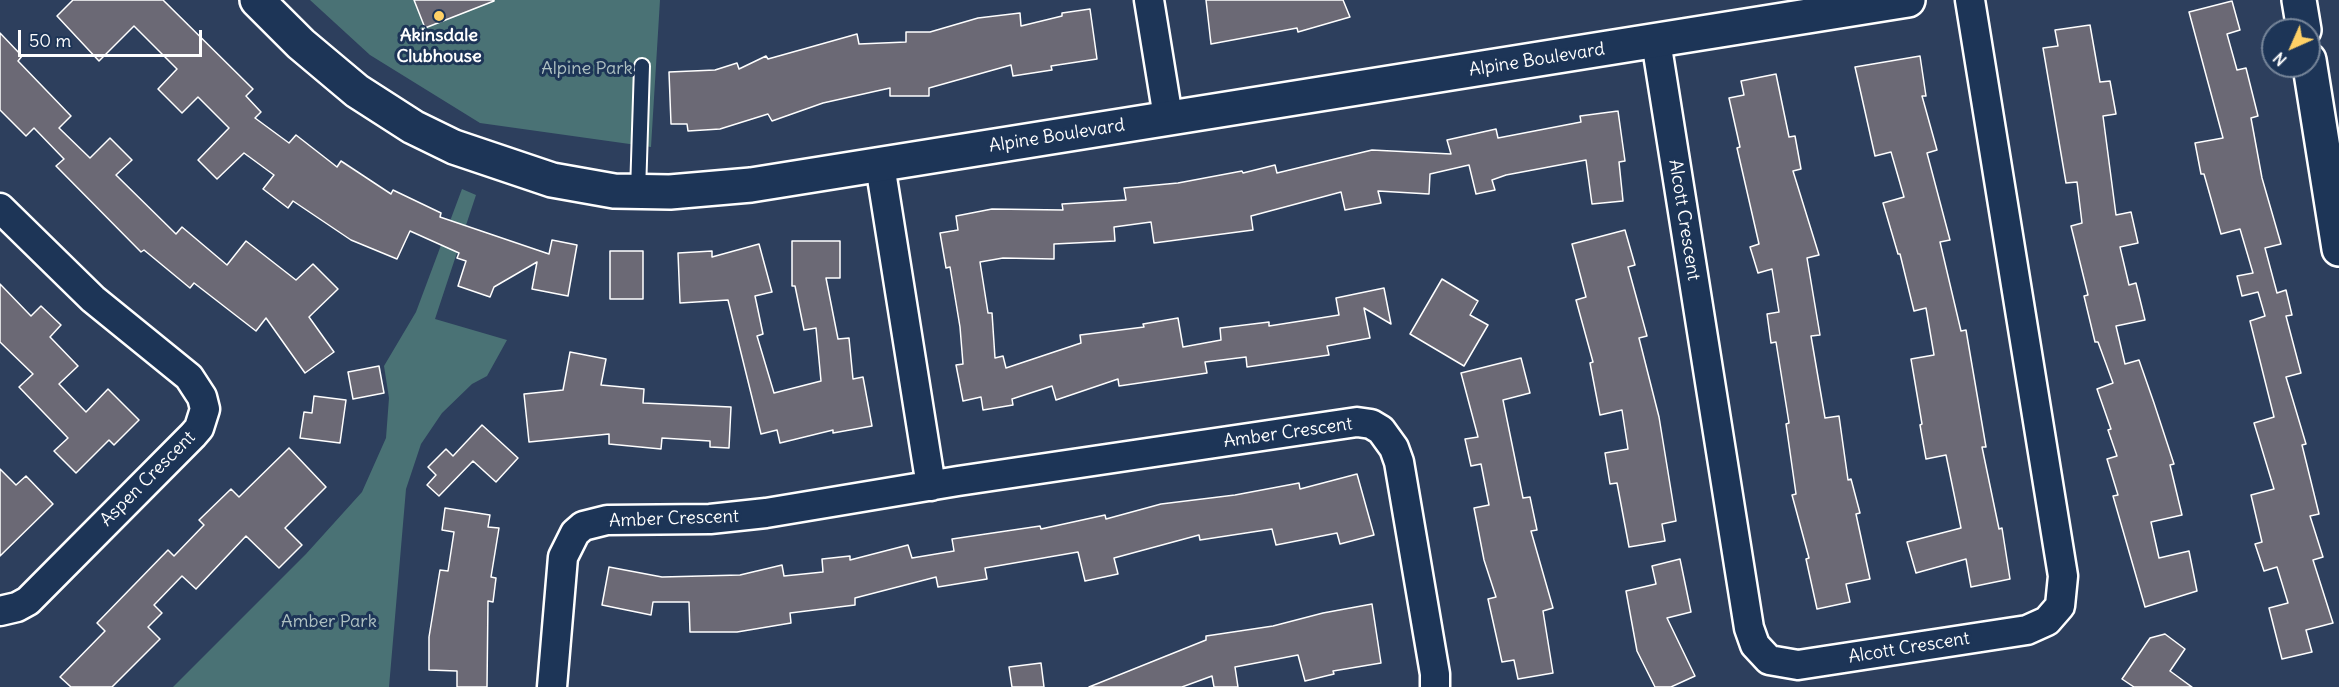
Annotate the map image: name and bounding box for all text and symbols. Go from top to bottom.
marker: Akinsdale Clubhouse [432,9,446,23]
scale bar [21,18,206,56]
north arrow [2261,18,2321,78]
place label: Akinsdale Clubhouse [396,25,482,68]
text: 50 m [29,29,71,52]
street label: Alpine Boulevard [1468,39,1606,81]
text: N [2269,48,2291,70]
park label: Alpine Park [541,58,633,80]
street label: Alpine Boulevard [988,115,1126,157]
street label: Alcott Crescent [1664,158,1704,282]
street label: Amber Crescent [1222,413,1354,453]
street label: Aspen Crescent [96,427,200,531]
street label: Amber Crescent [609,506,739,532]
park label: Amber Park [281,611,377,633]
street label: Alcott Crescent [1847,628,1971,668]

